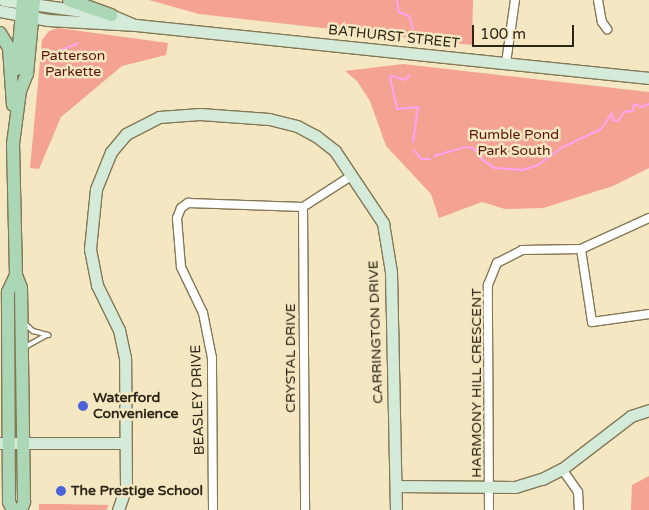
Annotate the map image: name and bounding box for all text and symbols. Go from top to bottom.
scale bar [474,15,576,47]
street label: BATHURST STREET [327,22,461,52]
text: 100 m [480,25,526,43]
park label: Patterson Parkette [41,48,105,80]
park label: Rumble Pond Park South [469,127,559,160]
street label: CARRINGTON DRIVE [365,260,387,404]
street label: HARMONY HILL CRESCENT [469,288,485,478]
street label: CRYSTAL DRIVE [283,303,299,413]
street label: BEASLEY DRIVE [188,345,208,455]
place label: Waterford Convenience [93,390,178,422]
marker: Waterford Convenience [77,400,89,412]
place label: The Prestige School [71,483,203,499]
marker: The Prestige School [55,485,67,497]

